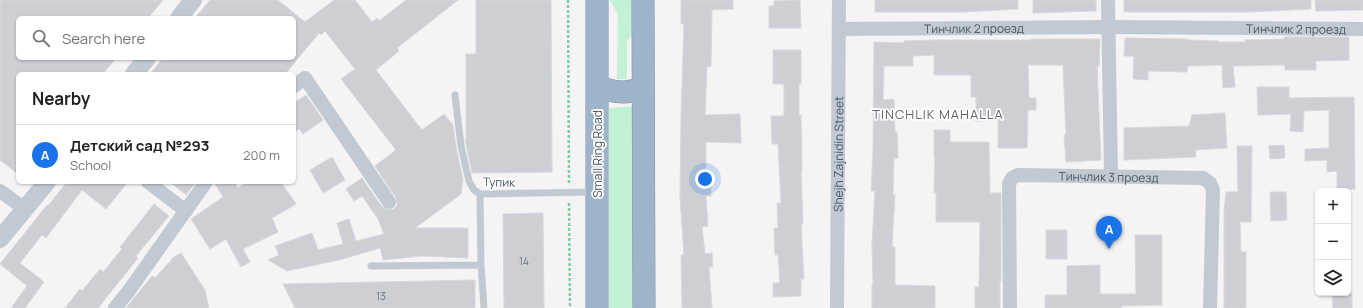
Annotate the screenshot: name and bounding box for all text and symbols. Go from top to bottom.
search box [16,16,296,60]
street label: Тинчлик 2 проезд [924,19,1024,37]
street label: Тинчлик 2 проезд [1246,20,1346,37]
icon: search [30,27,52,49]
text: Search here [62,28,145,49]
text: Nearby [32,87,90,110]
street label: Shejh Zajnidin Street [829,96,847,212]
district label: TINCHLIK MAHALLA [872,105,1004,123]
street label: Small Ring Road [589,110,606,198]
text: Детский сад №293 [70,135,209,156]
text: A [41,146,49,164]
text: 200 m [243,146,280,164]
text: School [70,156,111,174]
street label: Тинчлик 3 проезд [1059,167,1159,186]
your location [695,169,715,189]
street label: Тупик [483,173,516,191]
map controls [1315,188,1351,296]
button: + [1315,188,1351,224]
pin: A [1096,216,1122,249]
button: − [1315,224,1351,260]
house number: 14 [519,254,529,268]
button: layers [1315,260,1351,296]
house number: 13 [376,289,386,303]

